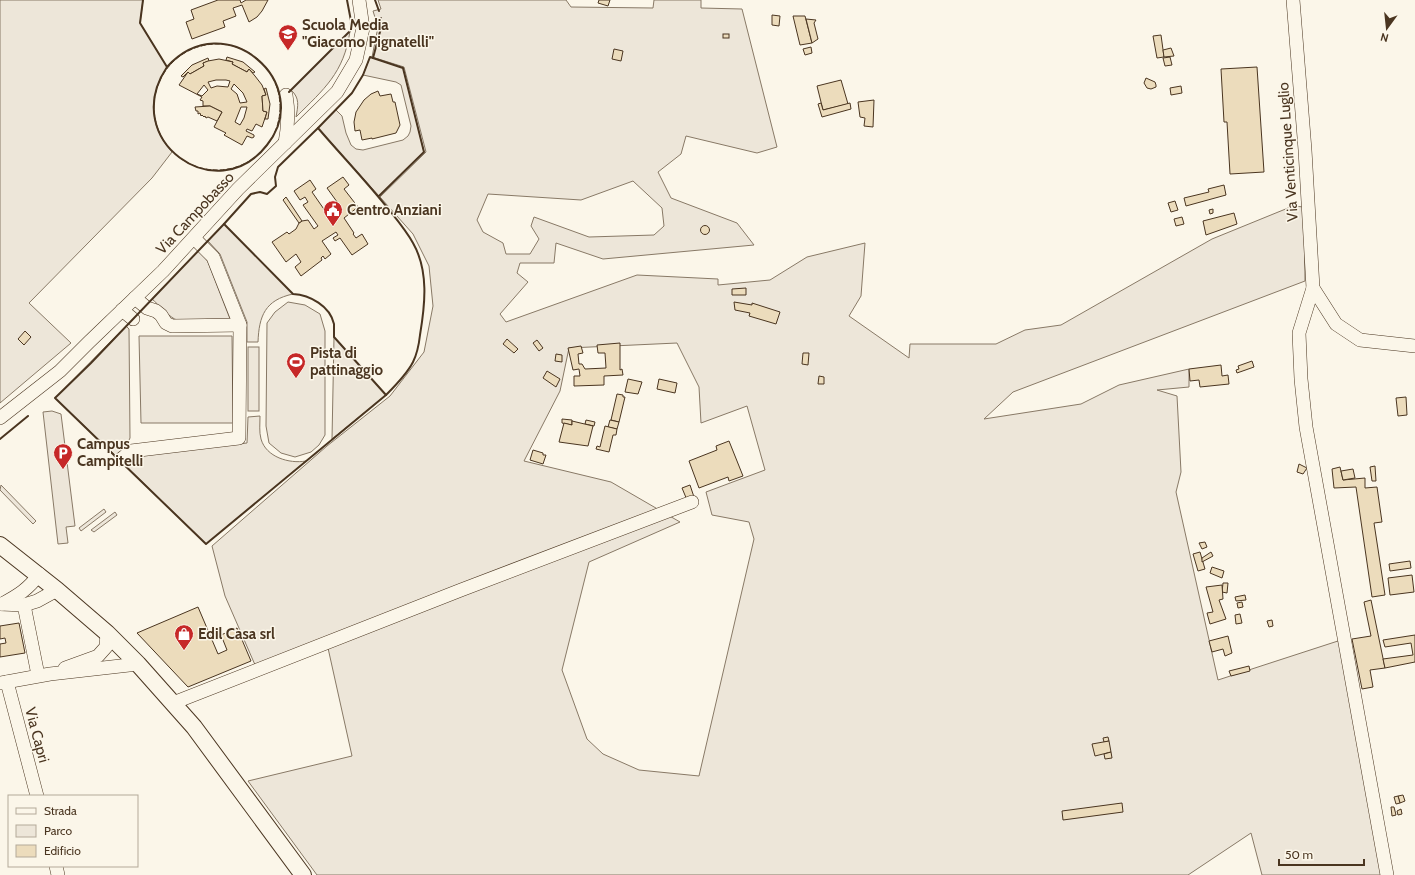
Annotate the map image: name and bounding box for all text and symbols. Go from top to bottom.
north arrow [1367,8,1407,48]
place label: Scuola Media "Giacomo Pignatelli" [302,16,434,51]
school or university icon: Scuola Media "Giacomo Pignatelli" [277,23,299,51]
text: N [1379,30,1390,45]
street label: Via Venticinque Luglio [1274,82,1302,222]
street label: Via Campobasso [152,168,238,258]
public building icon: Centro Anziani [322,199,344,227]
place label: Centro Anziani [347,201,441,219]
place label: Pista di pattinaggio [310,344,384,379]
sports icon: Pista di pattinaggio [285,351,307,379]
place label: Campus Campitelli [77,435,143,470]
parking icon: Campus Campitelli [52,442,74,470]
shop icon: Edil Casa srl [173,623,195,651]
place label: Edil Casa srl [198,625,275,643]
street label: Via Capri [21,705,53,765]
legend [8,795,138,867]
text: Strada [44,803,77,818]
text: Parco [44,823,72,838]
scale bar [1279,841,1364,867]
text: Edificio [44,843,81,858]
text: 50 m [1285,847,1313,862]

